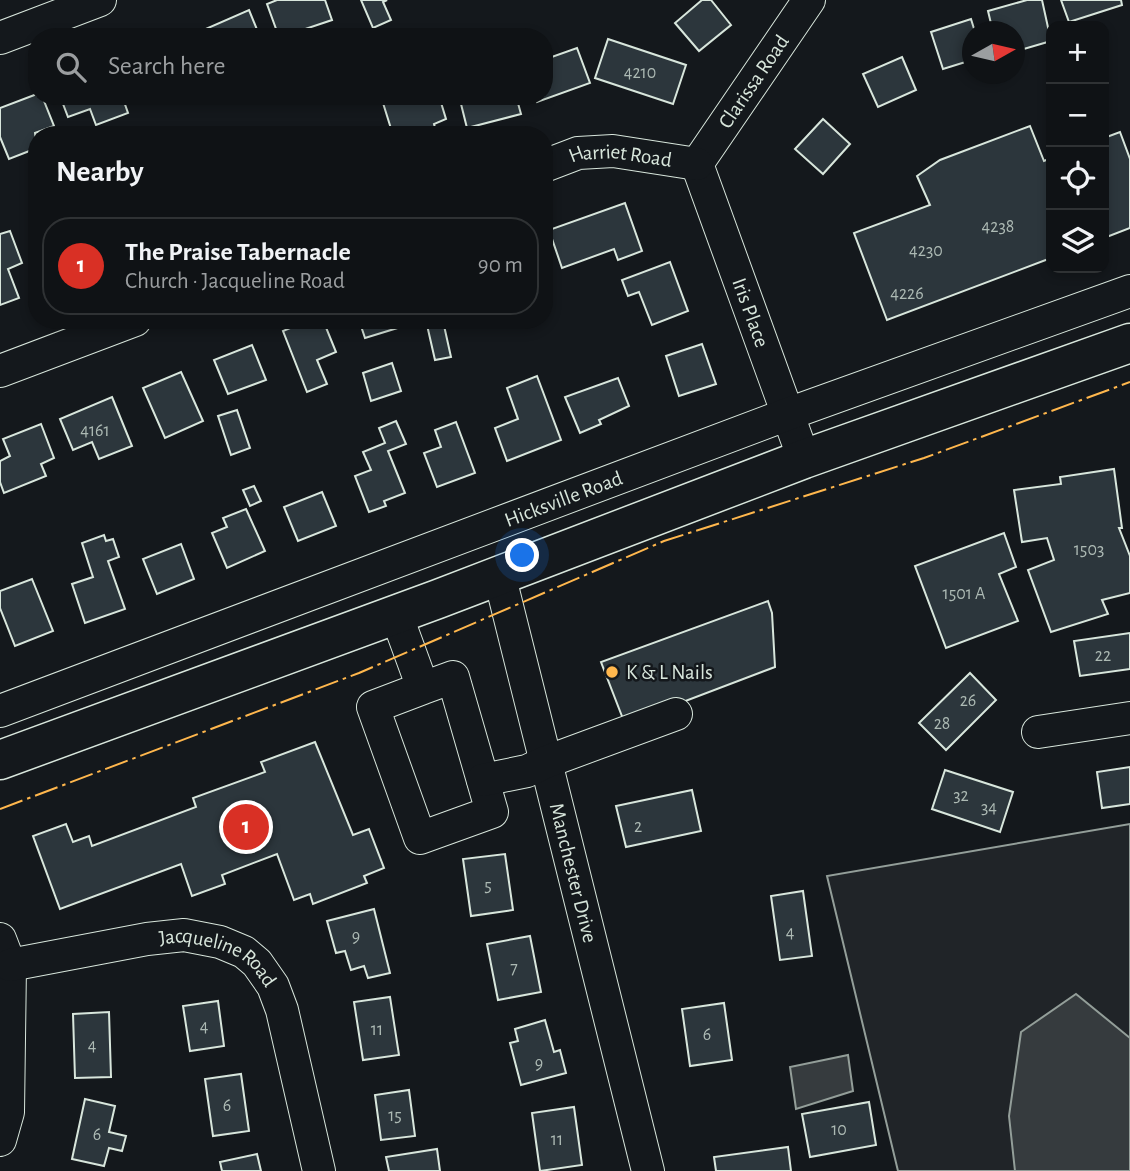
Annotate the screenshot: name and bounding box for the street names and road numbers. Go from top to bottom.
street label: Clarissa Road [715,31,793,132]
street label: Harriet Road [566,141,673,171]
street label: Iris Place [728,275,773,350]
street label: Hicksville Road [502,467,625,531]
street label: Manchester Drive [546,801,601,945]
street label: Jacqueline Road [158,925,280,991]

